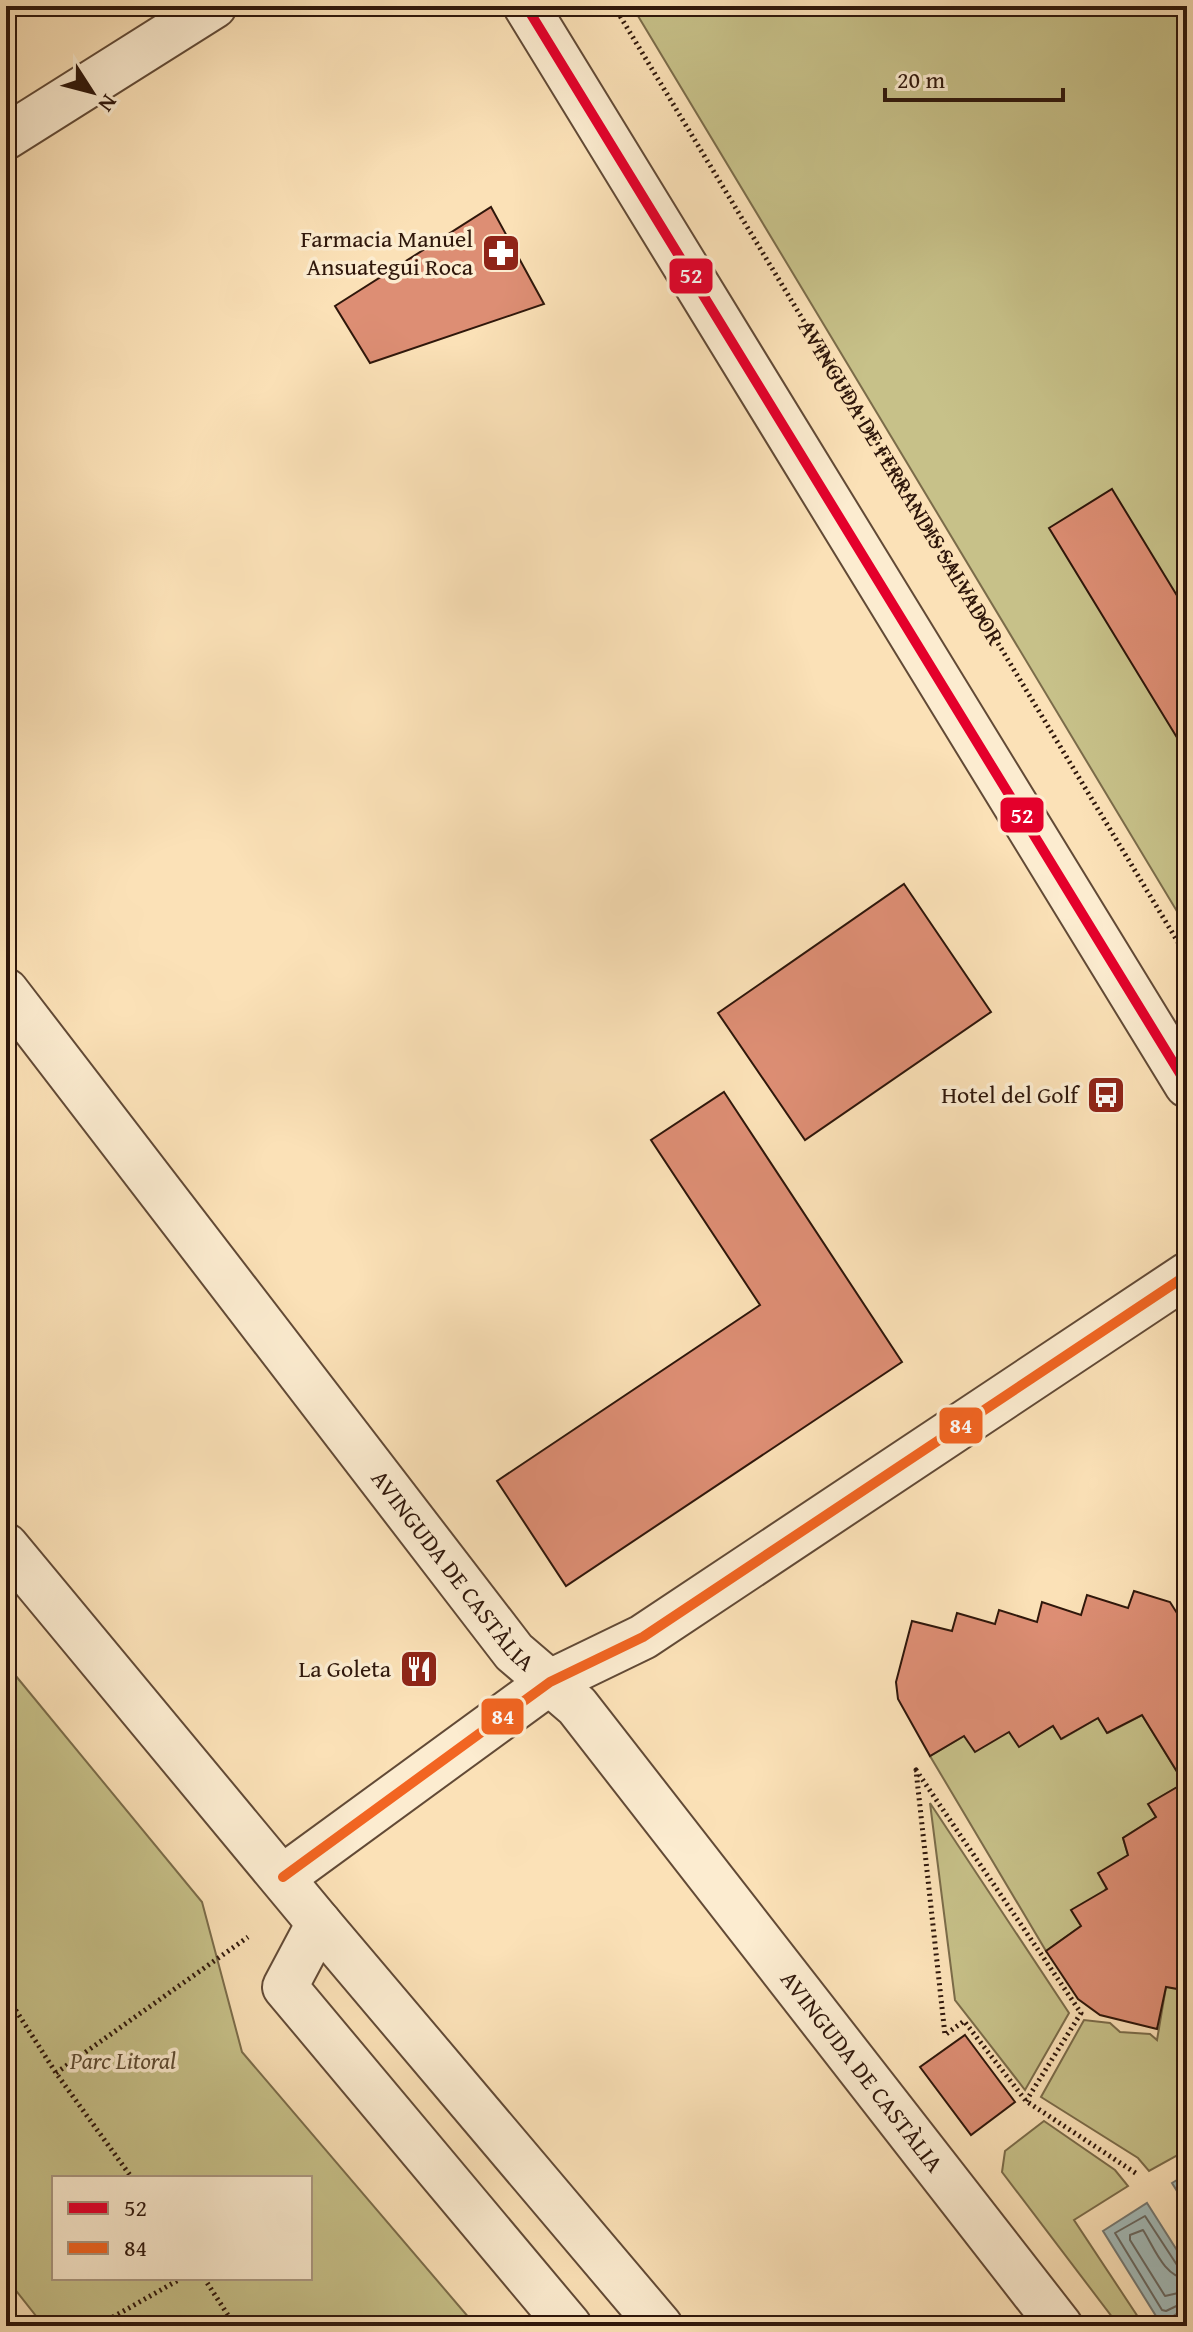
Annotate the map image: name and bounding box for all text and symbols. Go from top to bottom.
north arrow [52,52,132,132]
scale bar [885,52,1063,102]
text: 20 m [897,62,945,97]
text: N [91,88,125,119]
place label: Farmacia Manuel Ansuategui Roca [301,221,474,284]
pharmacy icon: Farmacia Manuel Ansuategui Roca [480,232,522,274]
line badge: 52 [668,257,714,295]
text: 52 [680,259,702,291]
street label: AVINGUDA DE FERRANDIS SALVADOR [790,312,1013,652]
line badge: 52 [999,796,1045,834]
text: 52 [1011,799,1033,831]
bus stop icon: Hotel del Golf [1085,1074,1127,1116]
place label: Hotel del Golf [941,1077,1080,1112]
line badge: 84 [938,1406,984,1445]
text: 84 [950,1409,972,1441]
street label: AVINGUDA DE CASTÀLIA [363,1462,543,1680]
restaurant icon: La Goleta [398,1648,440,1690]
place label: La Goleta [298,1651,392,1686]
line badge: 84 [480,1697,525,1736]
text: 84 [492,1700,514,1732]
street label: AVINGUDA DE CASTÀLIA [772,1963,952,2180]
park label: Parc Litoral [69,2043,176,2078]
legend [52,2176,312,2280]
text: 52 [124,2190,147,2225]
text: 84 [124,2230,147,2265]

